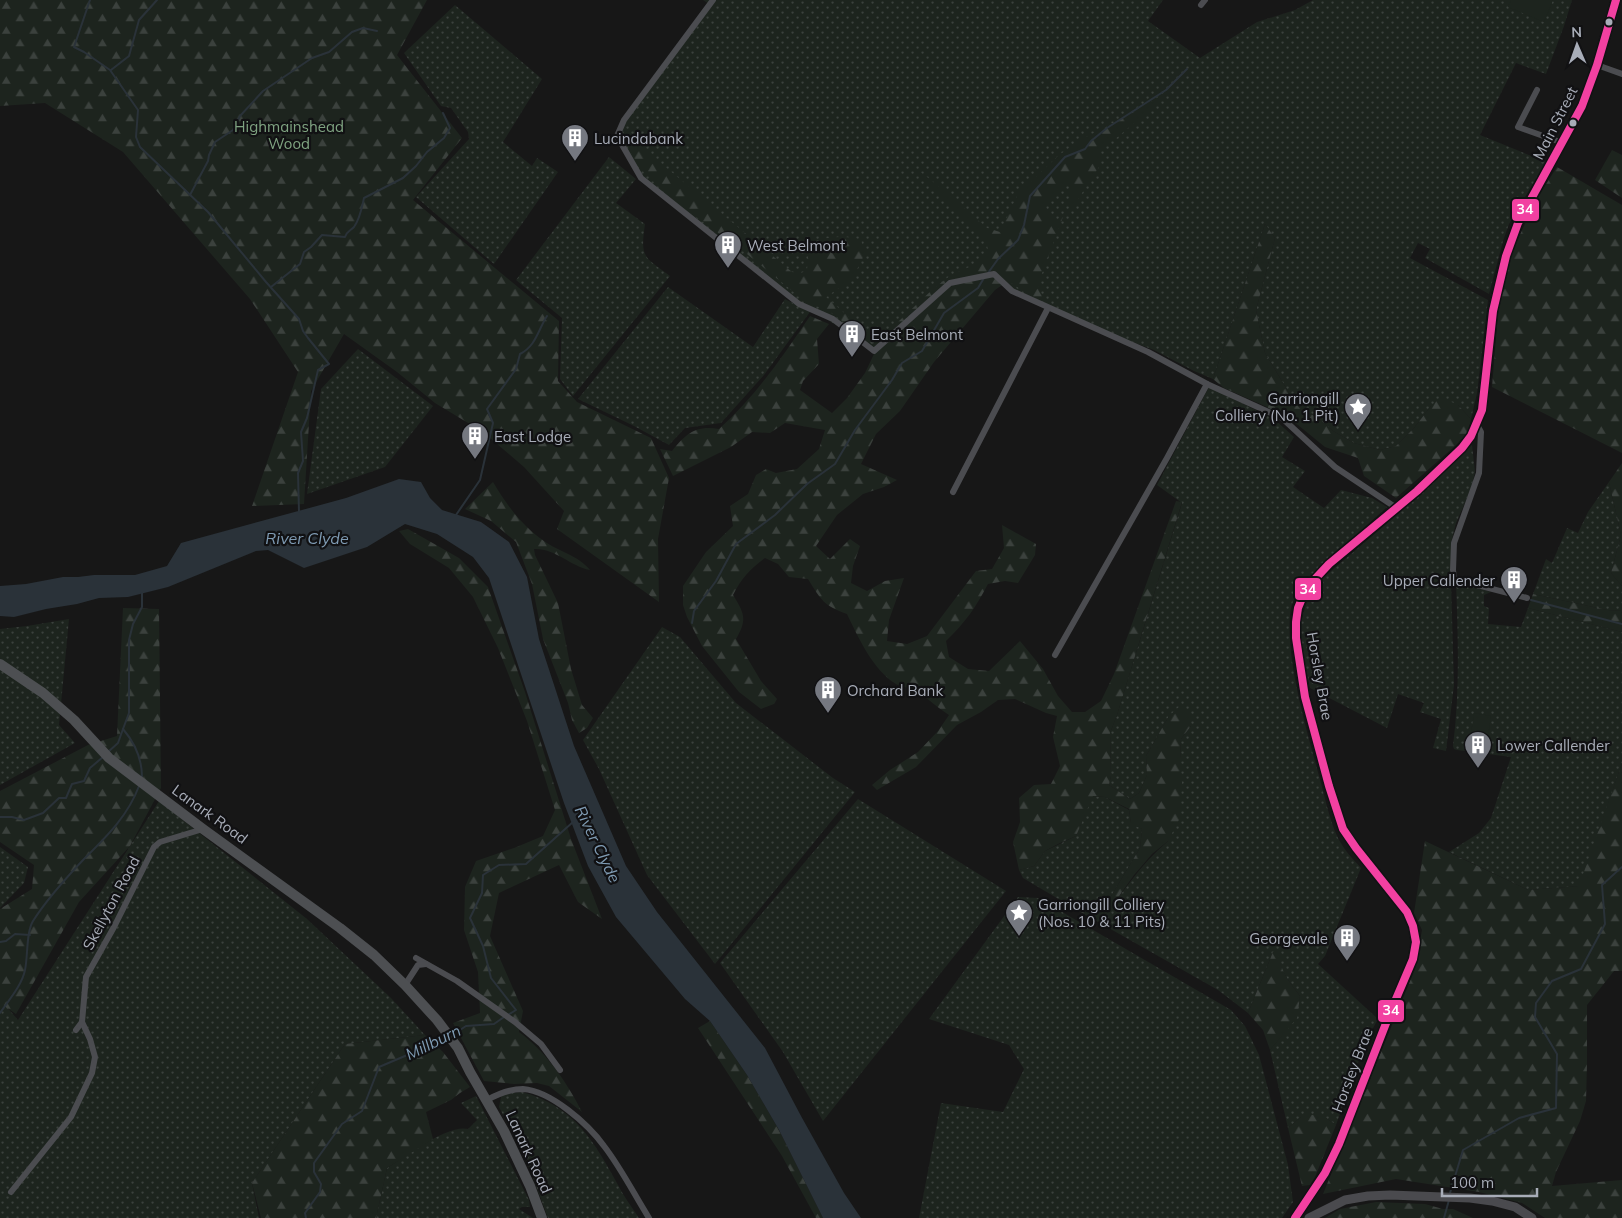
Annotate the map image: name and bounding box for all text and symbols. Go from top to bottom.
unlabelled marker [1604,17,1614,27]
north arrow [1552,20,1602,70]
text: N [1571,23,1582,41]
street label: Main Street [1528,83,1582,163]
park label: Highmainshead Wood [234,117,344,153]
unlabelled marker [1568,118,1578,128]
building icon: Lucindabank [560,123,590,162]
place label: Lucindabank [594,129,683,148]
line badge: 34 [1511,198,1540,222]
text: 34 [1517,200,1534,218]
building icon: West Belmont [713,230,743,269]
place label: West Belmont [747,236,845,255]
building icon: East Belmont [837,319,867,358]
place label: East Belmont [871,325,963,344]
place label: Garriongill Colliery (No. 1 Pit) [1215,389,1339,425]
place icon: Garriongill Colliery (No. 1 Pit) [1343,392,1373,431]
building icon: East Lodge [460,421,490,460]
place label: East Lodge [494,427,571,446]
water label: River Clyde [265,528,349,548]
building icon: Upper Callender [1499,565,1529,604]
place label: Upper Callender [1383,571,1496,590]
line badge: 34 [1294,577,1322,601]
text: 34 [1300,580,1317,598]
street label: Horsley Brae [1303,630,1337,722]
building icon: Orchard Bank [813,675,843,714]
place label: Orchard Bank [847,681,943,700]
building icon: Lower Callender [1463,730,1493,769]
place label: Lower Callender [1497,736,1610,755]
street label: Lanark Road [168,780,252,848]
water label: River Clyde [571,802,625,886]
street label: Skellyton Road [78,853,144,953]
place label: Garriongill Colliery (Nos. 10 & 11 Pits) [1038,895,1166,931]
place icon: Garriongill Colliery (Nos. 10 & 11 Pits) [1004,898,1034,937]
building icon: Georgevale [1332,923,1362,962]
place label: Georgevale [1249,929,1328,948]
line badge: 34 [1377,999,1405,1023]
text: 34 [1383,1001,1400,1019]
water label: Millburn [402,1020,464,1064]
street label: Horsley Brae [1327,1025,1377,1115]
street label: Lanark Road [502,1108,556,1196]
scale bar [1442,1166,1537,1198]
text: 100 m [1450,1173,1494,1192]

